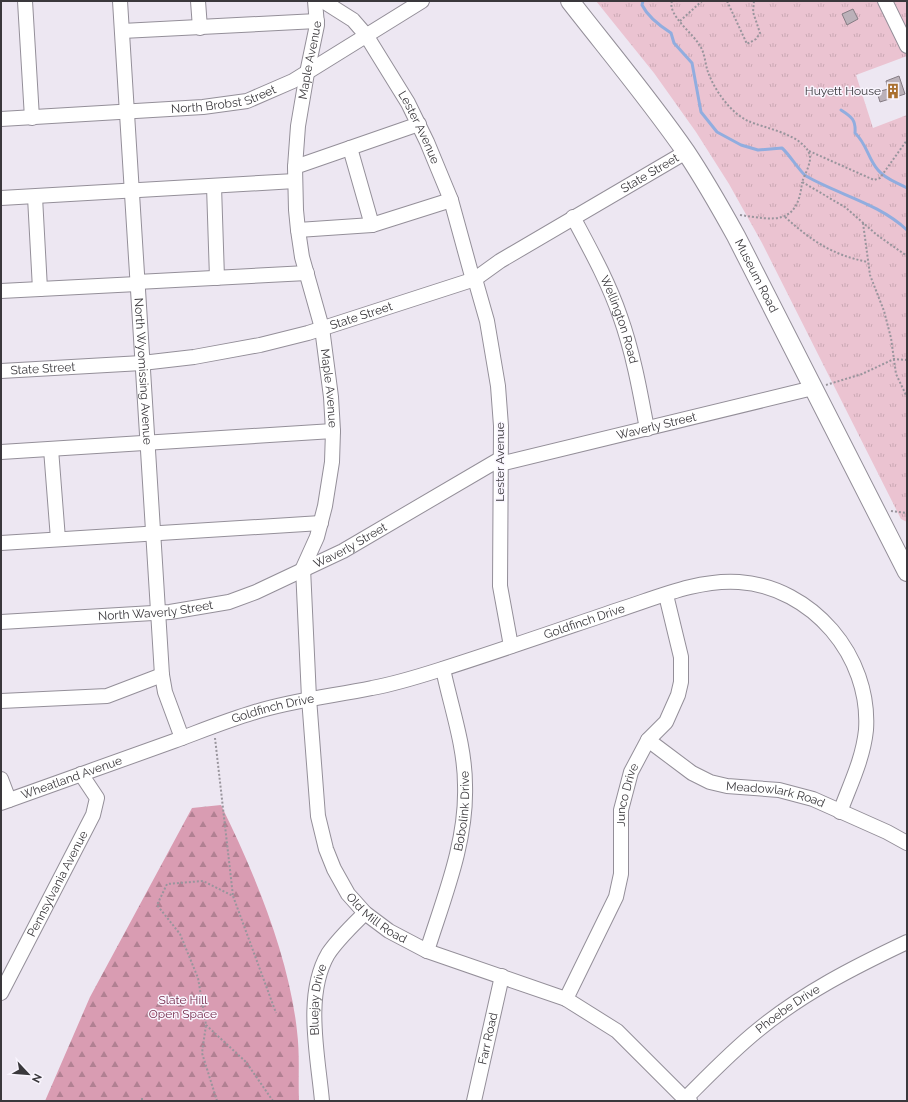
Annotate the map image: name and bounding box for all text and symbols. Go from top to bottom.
street label: Maple Avenue [296,21,324,100]
street label: North Brobst Street [171,82,278,116]
building icon: Huyett House [884,82,902,100]
place label: Huyett House [805,84,881,98]
street label: Lester Avenue [395,88,442,166]
street label: State Street [618,151,681,196]
street label: Museum Road [732,237,781,315]
street label: Wellington Road [597,273,641,365]
street label: North Wyomissing Avenue [132,297,155,445]
street label: State Street [328,299,394,332]
street label: Maple Avenue [318,348,340,428]
street label: State Street [10,360,76,377]
street label: Waverly Street [615,410,698,442]
street label: Lester Avenue [493,422,507,502]
street label: Waverly Street [311,520,389,571]
street label: North Waverly Street [98,598,214,623]
street label: Goldfinch Drive [542,601,627,642]
street label: Goldfinch Drive [230,691,315,726]
street label: Wheatland Avenue [19,753,124,802]
street label: Junco Drive [614,761,642,827]
street label: Bobolink Drive [451,770,472,852]
street label: Meadowlark Road [726,779,827,810]
street label: Pennsylvania Avenue [24,828,91,939]
street label: Old Mill Road [343,890,409,946]
street label: Bluejay Drive [307,962,329,1036]
street label: Phoebe Drive [753,982,822,1036]
park label: Slate Hill Open Space [149,993,217,1021]
street label: Farr Road [475,1011,501,1066]
north arrow [8,1054,48,1094]
text: N [29,1072,44,1085]

